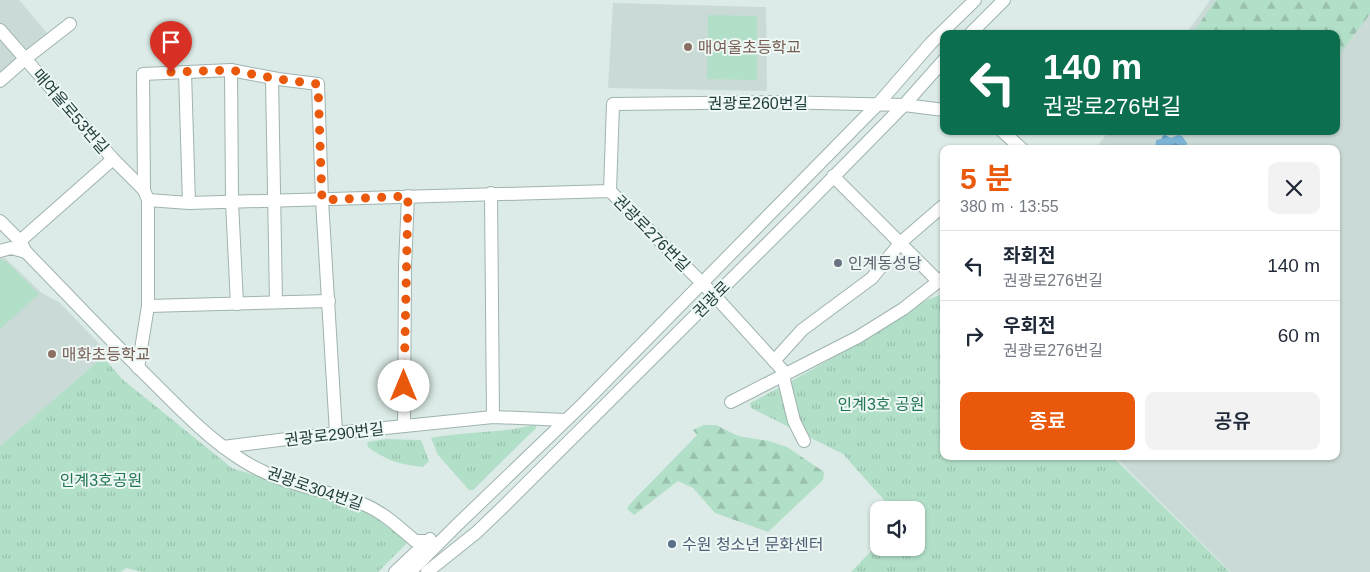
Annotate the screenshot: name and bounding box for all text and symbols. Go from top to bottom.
pin [150,21,192,72]
icon: arrive [157,28,185,56]
place label: 매여울초등학교 [698,39,801,56]
marker: 매여울초등학교 [682,41,694,53]
text: 140 m [1043,47,1142,86]
icon: left [960,50,1025,115]
street label: 매여울로53번길 [29,66,112,157]
text: 권광로276번길 [1043,94,1181,119]
street label: 권광로260번길 [708,95,808,112]
text: 5 분 [960,162,1013,195]
button: close [1268,162,1320,214]
street label: 권광로276번길 [610,192,693,275]
text: 380 m · 13:55 [960,198,1059,215]
text: 좌회전 [1003,245,1055,266]
icon: left [960,252,988,280]
place label: 인계동성당 [848,255,922,272]
text: 140 m [1267,255,1320,276]
marker: 인계동성당 [832,257,844,269]
text: 권광로276번길 [1003,272,1103,289]
street label: 권광로 [690,278,733,321]
text: 우회전 [1003,315,1055,336]
icon: right [960,322,988,350]
text: 60 m [1278,325,1320,346]
text: 권광로276번길 [1003,342,1103,359]
place label: 매화초등학교 [62,346,150,363]
marker: 매화초등학교 [46,348,58,360]
position arrow [377,359,429,411]
button: 종료 [960,392,1135,450]
button: 공유 [1145,392,1320,450]
park label: 인계3호 공원 [838,396,924,413]
street label: 권광로290번길 [283,420,385,449]
street label: 권광로304번길 [265,464,365,513]
park label: 인계3호공원 [60,472,142,489]
map controls [870,501,925,556]
button: sound [870,501,925,556]
place label: 수원 청소년 문화센터 [682,536,823,553]
marker: 수원 청소년 문화센터 [666,538,678,550]

